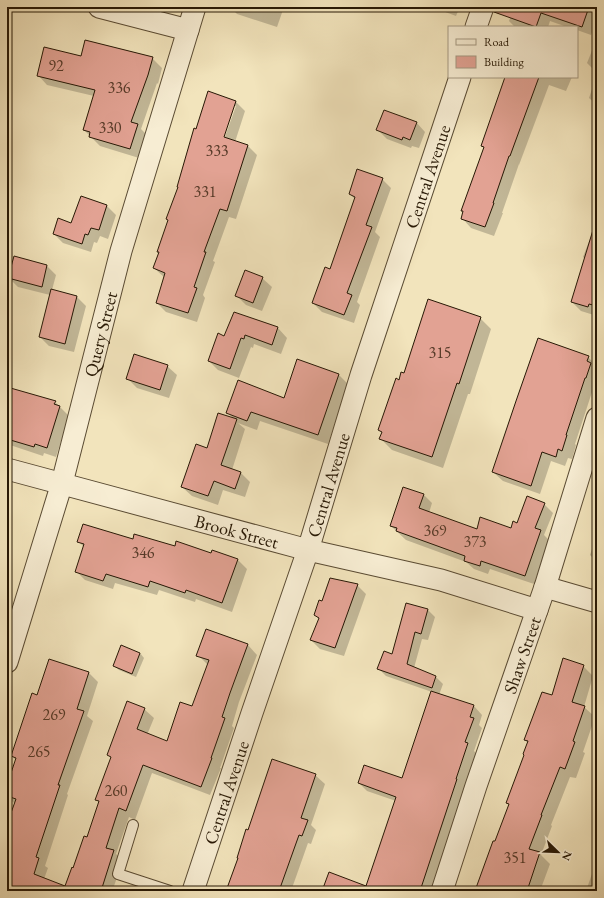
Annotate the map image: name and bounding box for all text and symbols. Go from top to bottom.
legend [448,26,578,78]
text: Road [484,34,510,50]
text: Building [484,54,525,70]
house number: 92 [48,55,64,76]
house number: 336 [107,77,131,98]
house number: 330 [98,117,122,138]
street label: Central Avenue [399,122,455,231]
house number: 333 [205,140,229,161]
house number: 331 [193,181,217,202]
street label: Query Street [78,289,122,379]
house number: 315 [428,342,452,363]
street label: Central Avenue [301,430,354,540]
street label: Brook Street [192,509,282,553]
house number: 369 [423,520,447,541]
house number: 373 [463,531,487,552]
house number: 346 [131,542,155,563]
street label: Shaw Street [497,613,546,697]
house number: 269 [42,704,66,725]
street label: Central Avenue [198,737,254,847]
house number: 265 [27,741,51,762]
house number: 260 [104,780,128,801]
north arrow [538,832,578,872]
house number: 351 [503,847,527,868]
text: N [559,849,575,863]

